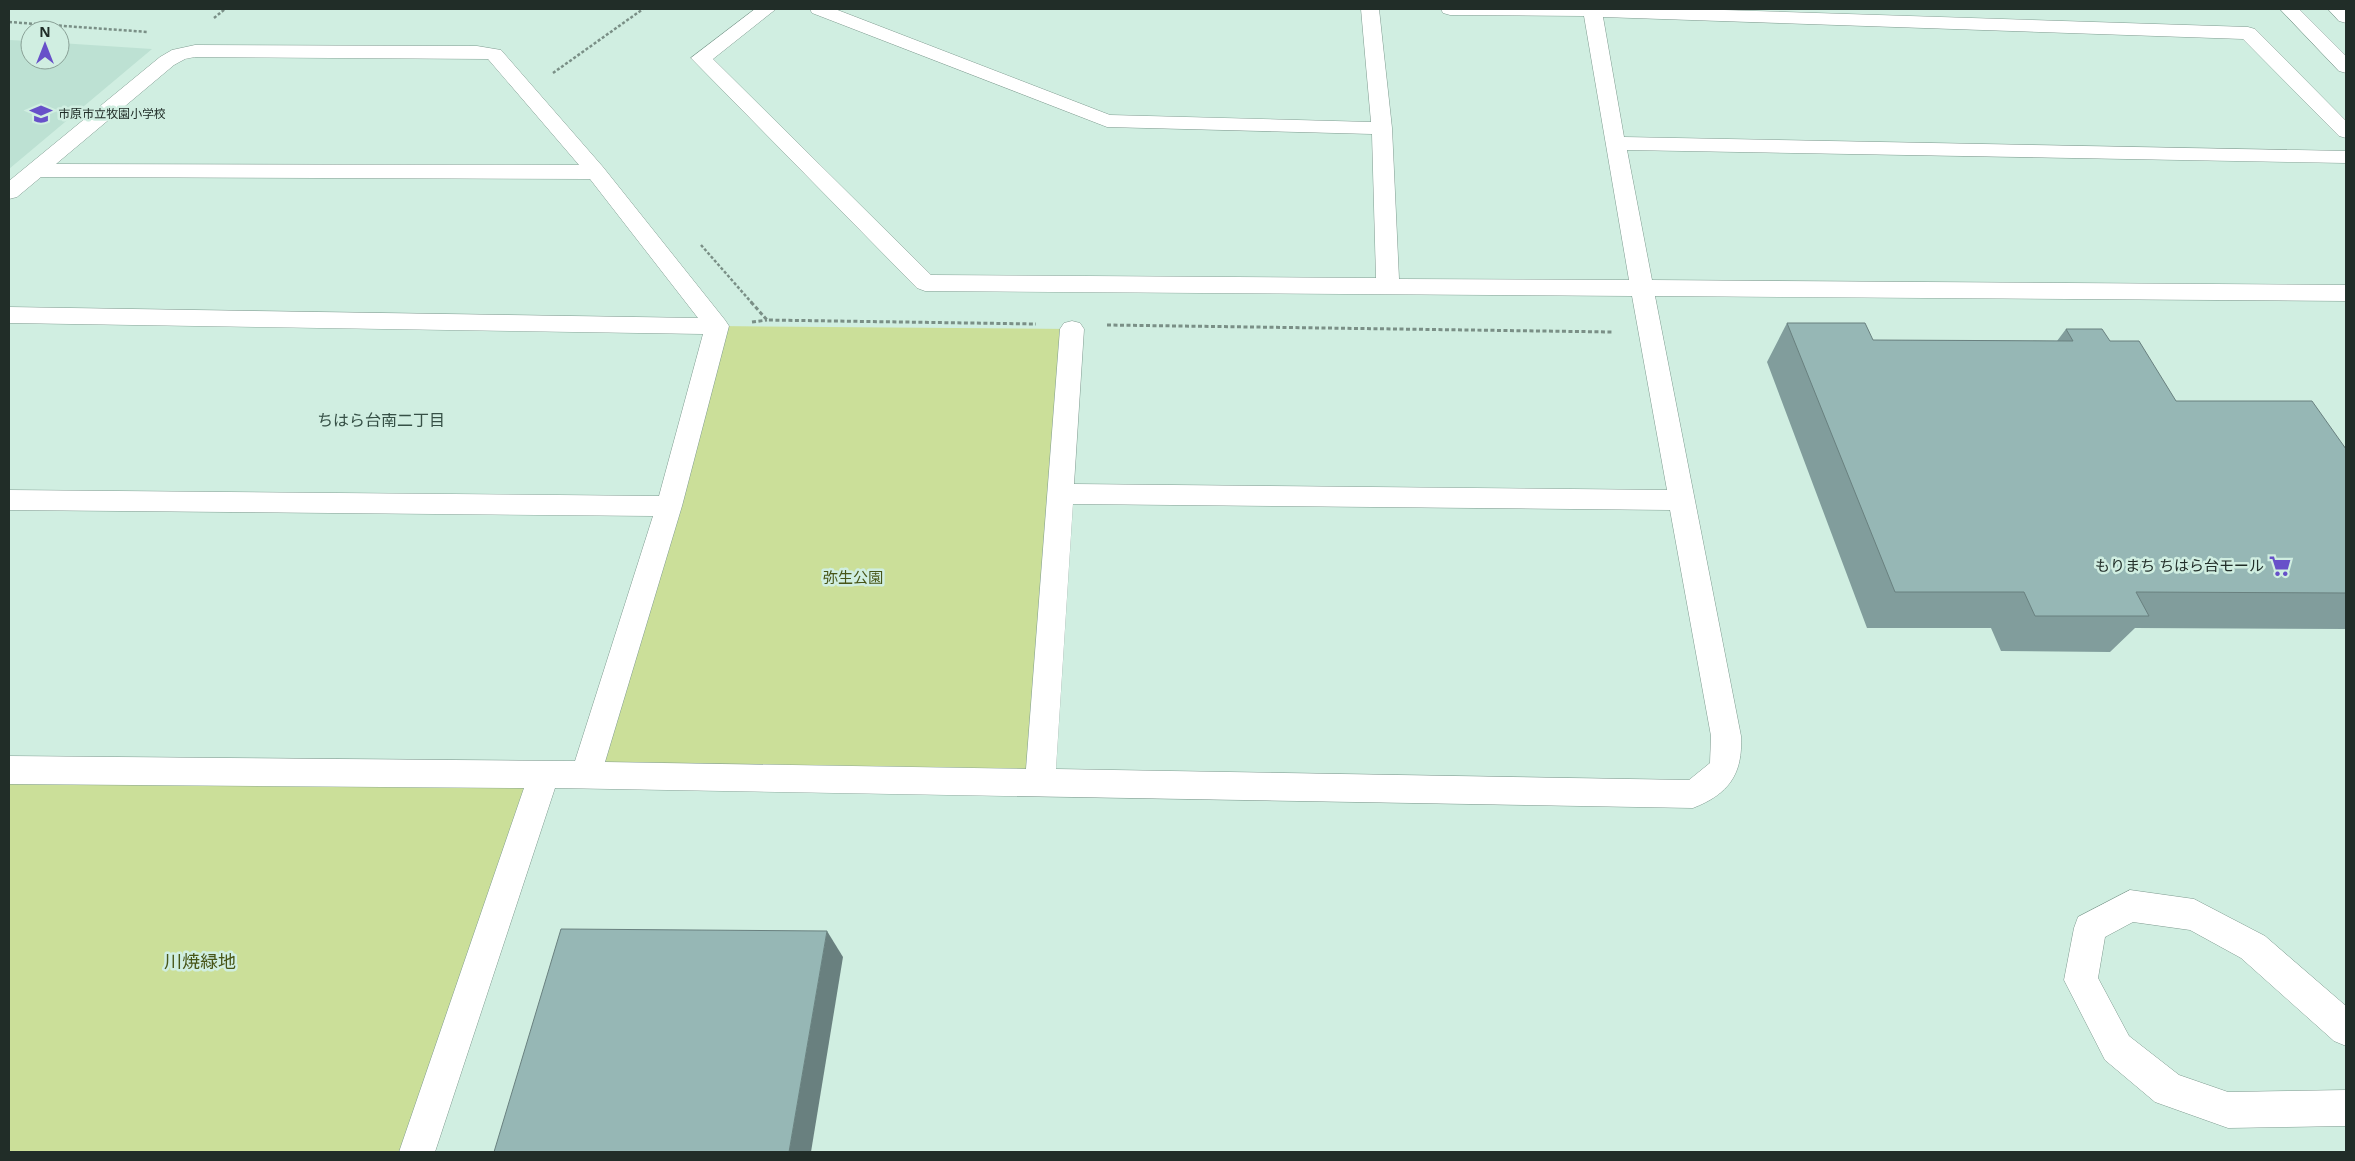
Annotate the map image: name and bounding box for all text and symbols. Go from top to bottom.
north arrow [20,20,70,70]
text: N [39,22,51,41]
school or university icon: 市原市立牧園小学校 [28,101,54,127]
place label: 市原市立牧園小学校 [58,105,166,122]
district label: ちはら台南二丁目 [317,409,445,431]
supermarket icon: もりまち ちはら台モール [2267,553,2293,579]
place label: もりまち ちはら台モール [2095,555,2264,575]
park label: 弥生公園 [823,567,883,587]
park label: 川焼緑地 [164,949,236,973]

